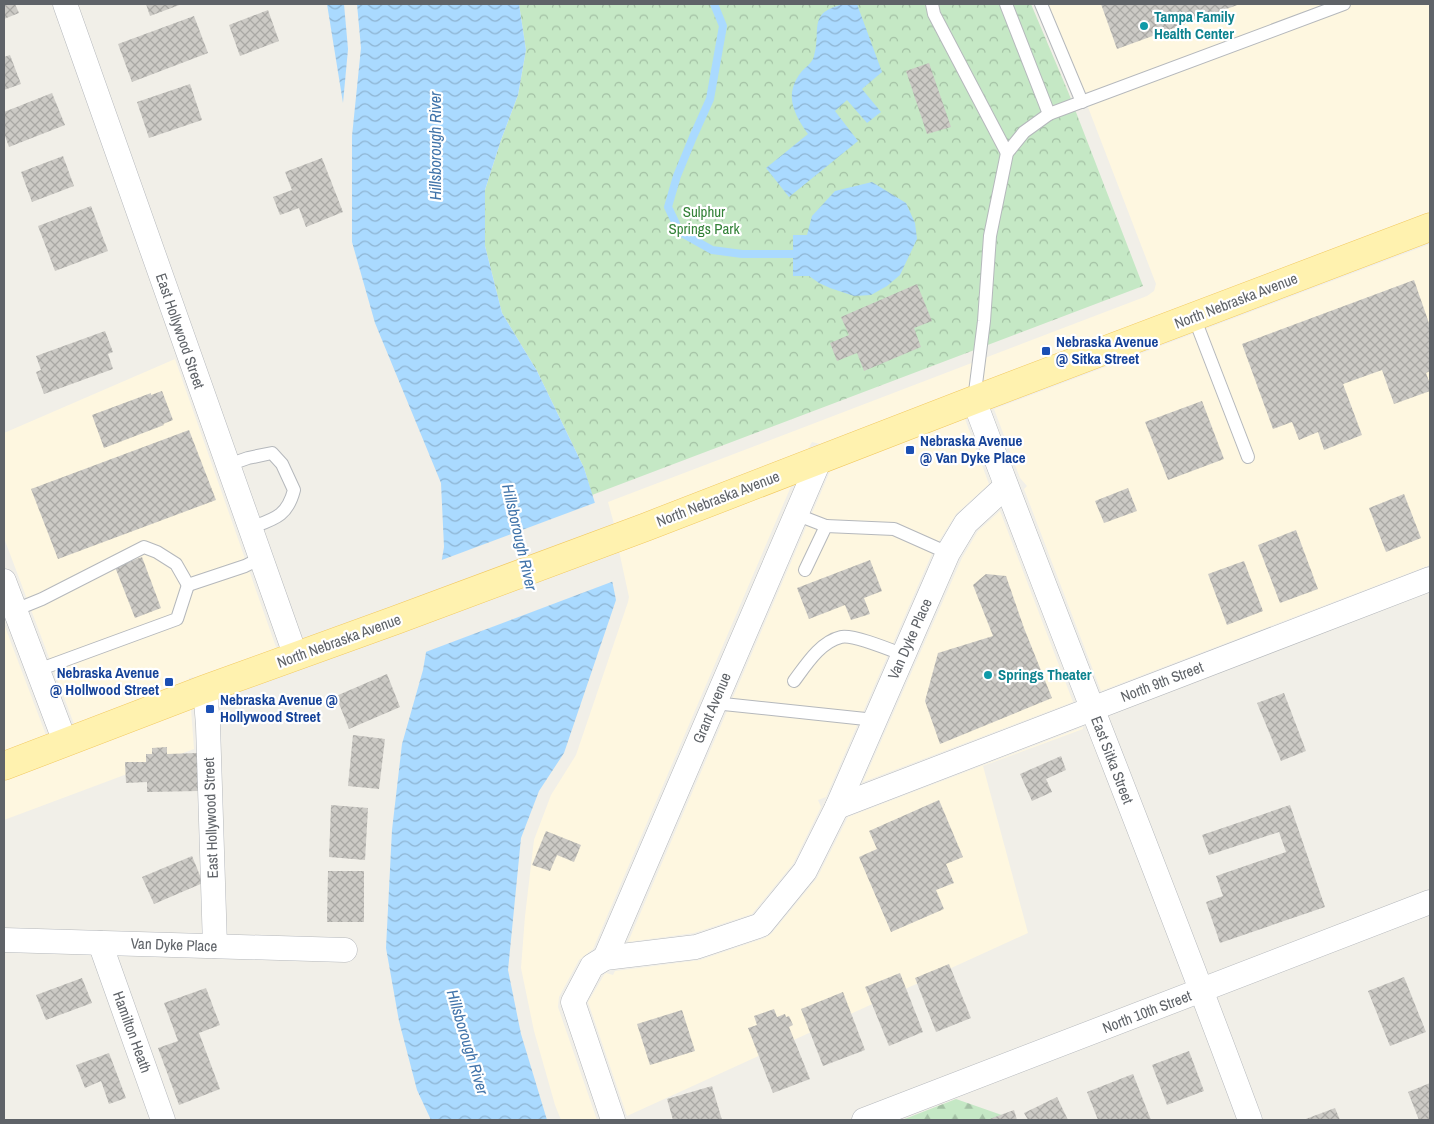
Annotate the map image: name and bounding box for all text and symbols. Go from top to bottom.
place label: Tampa Family Health Center [1154,6,1235,44]
marker: Tampa Family Health Center [1138,20,1150,32]
water label: Hillsborough River [424,91,446,200]
park label: Sulphur Springs Park [668,201,740,239]
street label: North Nebraska Avenue [1171,267,1301,334]
street label: East Hollywood Street [151,270,210,392]
place label: Nebraska Avenue @ Sitka Street [1056,331,1158,369]
marker: Nebraska Avenue @ Sitka Street [1040,345,1052,357]
place label: Nebraska Avenue @ Van Dyke Place [920,430,1026,468]
marker: Nebraska Avenue @ Van Dyke Place [904,444,916,456]
street label: North Nebraska Avenue [653,465,783,532]
water label: Hillsborough River [497,482,543,593]
street label: Van Dyke Place [882,595,937,683]
street label: North Nebraska Avenue [274,608,404,673]
street label: North 9th Street [1118,656,1207,707]
place label: Nebraska Avenue @ Hollwood Street [50,662,159,700]
place label: Springs Theater [998,664,1092,685]
street label: Grant Avenue [687,669,736,746]
marker: Springs Theater [982,669,994,681]
marker: Nebraska Avenue @ Hollwood Street [163,676,175,688]
place label: Nebraska Avenue @ Hollywood Street [220,689,338,727]
marker: Nebraska Avenue @ Hollywood Street [204,703,216,715]
street label: East Sitka Street [1086,713,1139,807]
street label: East Hollywood Street [198,757,223,879]
street label: Van Dyke Place [130,932,218,957]
street label: North 10th Street [1099,985,1195,1038]
water label: Hillsborough River [442,987,495,1098]
street label: Hamilton Heath [108,988,157,1076]

